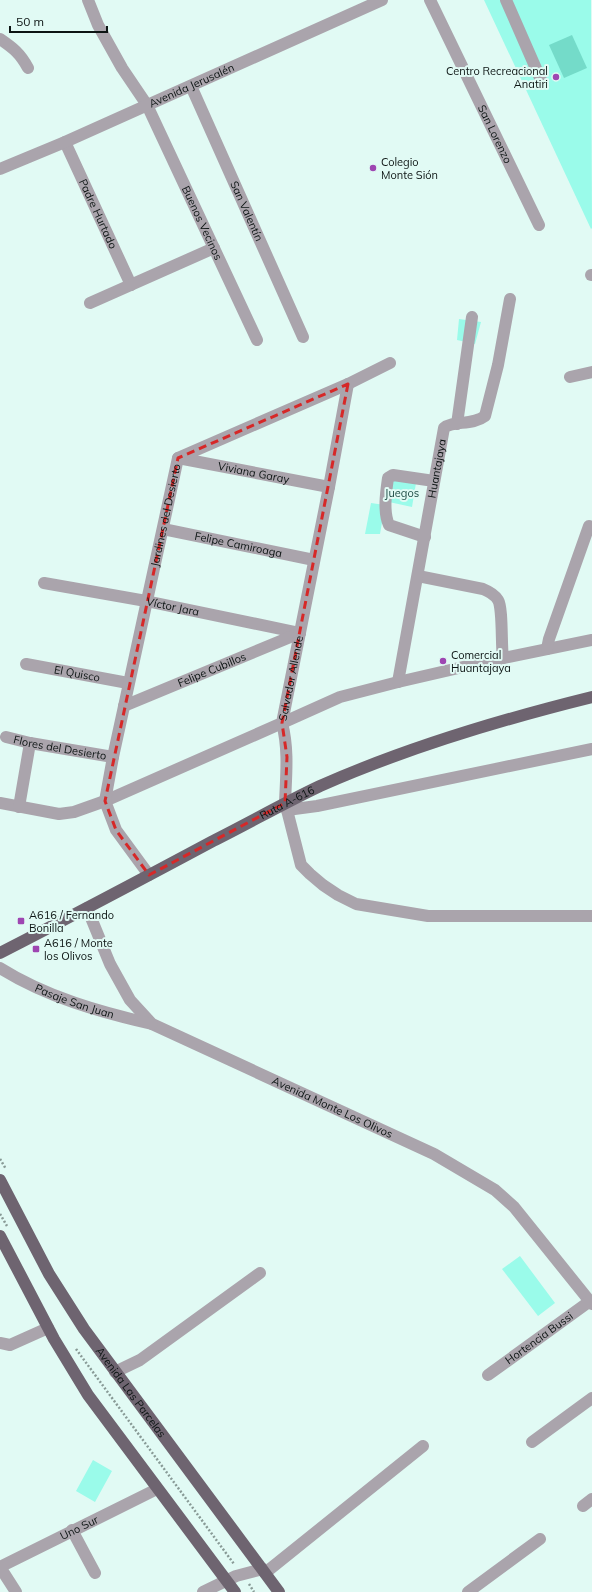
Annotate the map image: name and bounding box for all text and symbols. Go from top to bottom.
scale bar [10,8,107,34]
text: 50 m [16,14,44,29]
street label: Avenida Jerusalén [147,60,236,110]
place label: Centro Recreacional Anatiri [446,64,548,91]
marker: Centro Recreacional Anatiri [551,72,561,82]
street label: San Lorenzo [475,103,515,166]
place label: Colegio Monte Sión [381,155,438,182]
marker: Colegio Monte Sión [368,163,378,173]
street label: Padre Hurtado [76,177,120,251]
street label: San Valentín [227,179,266,243]
street label: Buenos Vecinos [179,184,226,262]
street label: Huantajaya [424,438,449,499]
street label: Viviana Garay [217,459,291,486]
street label: Jardines del Desierto [148,462,184,568]
park label: Juegos [385,486,419,500]
street label: Felipe Camiroaga [193,529,283,560]
street label: Víctor Jara [145,594,200,619]
street label: Salvador Allende [276,635,306,722]
place label: Comercial Huantajaya [451,648,511,675]
street label: Felipe Cubillos [175,649,248,690]
marker: Comercial Huantajaya [438,656,448,666]
street label: El Quisco [53,662,101,685]
street label: Flores del Desierto [12,732,107,763]
street label: Ruta A-616 [257,783,317,823]
place label: A616 / Fernando Bonilla [29,908,114,935]
marker: A616 / Fernando Bonilla [16,916,26,926]
place label: A616 / Monte los Olivos [44,936,113,963]
marker: A616 / Monte los Olivos [31,944,41,954]
street label: Pasaje San Juan [33,981,116,1021]
street label: Avenida Monte Los Olivos [270,1073,395,1141]
street label: Hortencia Bussi [502,1309,576,1367]
street label: Avenida Las Parcelas [93,1344,169,1440]
street label: Uno Sur [58,1512,101,1543]

